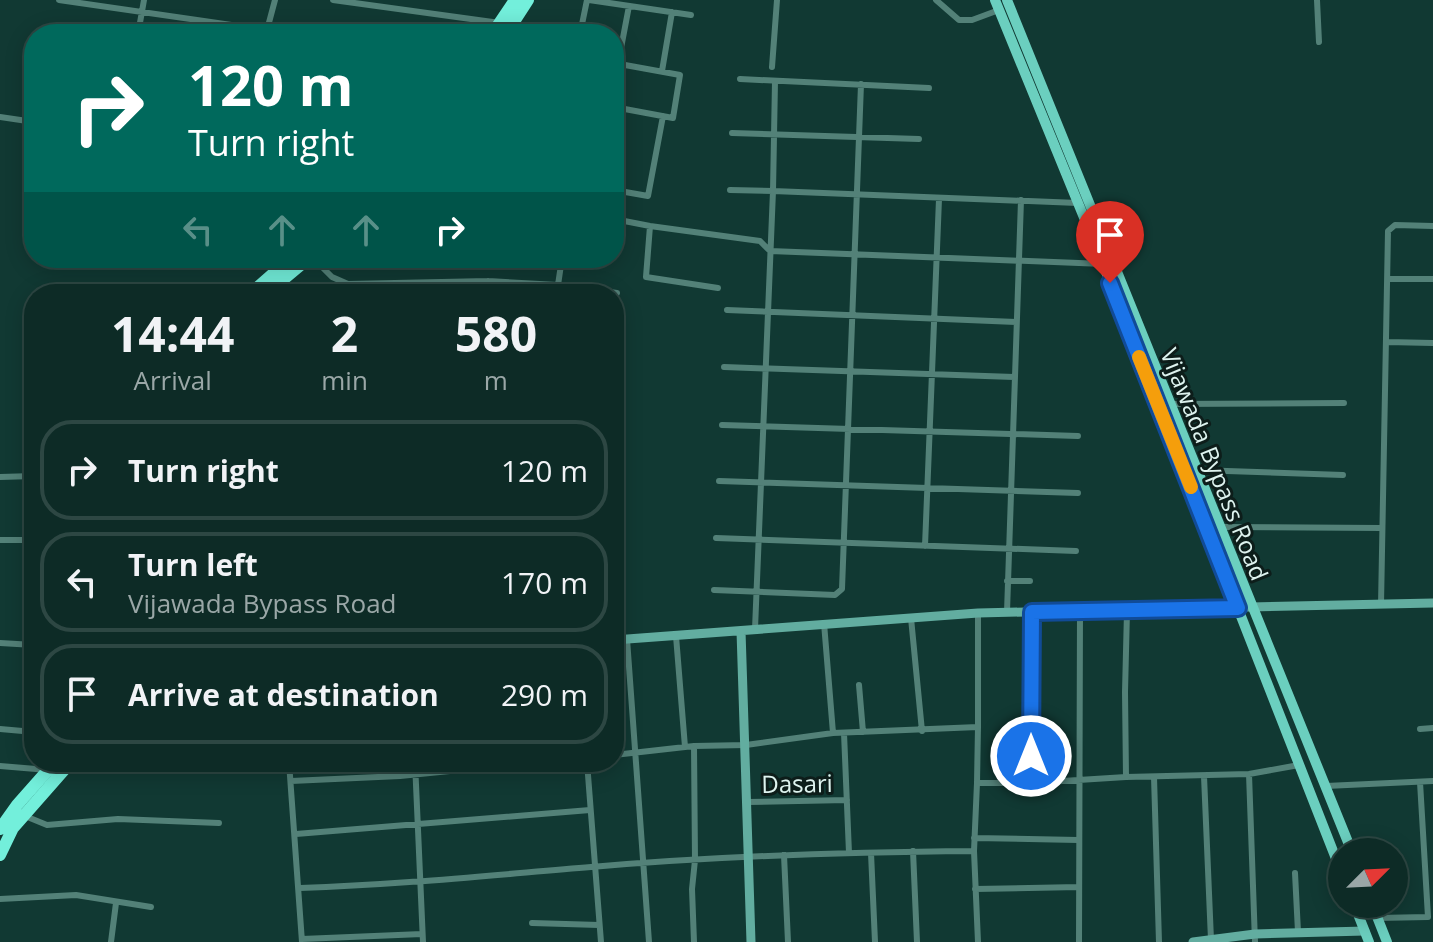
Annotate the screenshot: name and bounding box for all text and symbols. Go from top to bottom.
text: 120 m [188,46,354,122]
icon: right [56,56,160,160]
text: Turn right [188,118,354,167]
pin [1076,201,1144,283]
icon: left [176,208,220,252]
icon: ahead [260,208,304,252]
icon: ahead [344,208,388,252]
icon: right [428,208,472,252]
icon: arrive [1088,213,1132,257]
text: 14:44 [111,301,234,366]
text: 2 [331,301,358,366]
text: 580 [455,301,537,366]
street label: Vijawada Bypass Road [1153,343,1277,585]
text: Arrival [133,362,212,398]
text: min [321,362,368,398]
text: m [484,362,508,398]
icon: right [60,448,104,492]
text: Turn right [128,450,279,491]
text: 120 m [501,450,588,491]
text: Turn left [128,544,258,585]
icon: left [60,560,104,604]
text: 170 m [501,562,588,603]
text: Vijawada Bypass Road [128,585,397,621]
icon: arrive [60,672,104,716]
text: Arrive at destination [128,674,439,715]
text: 290 m [501,674,588,715]
position arrow [989,714,1073,798]
street label: Dasari [761,766,833,800]
north arrow [1328,838,1408,918]
map controls [1328,838,1408,918]

